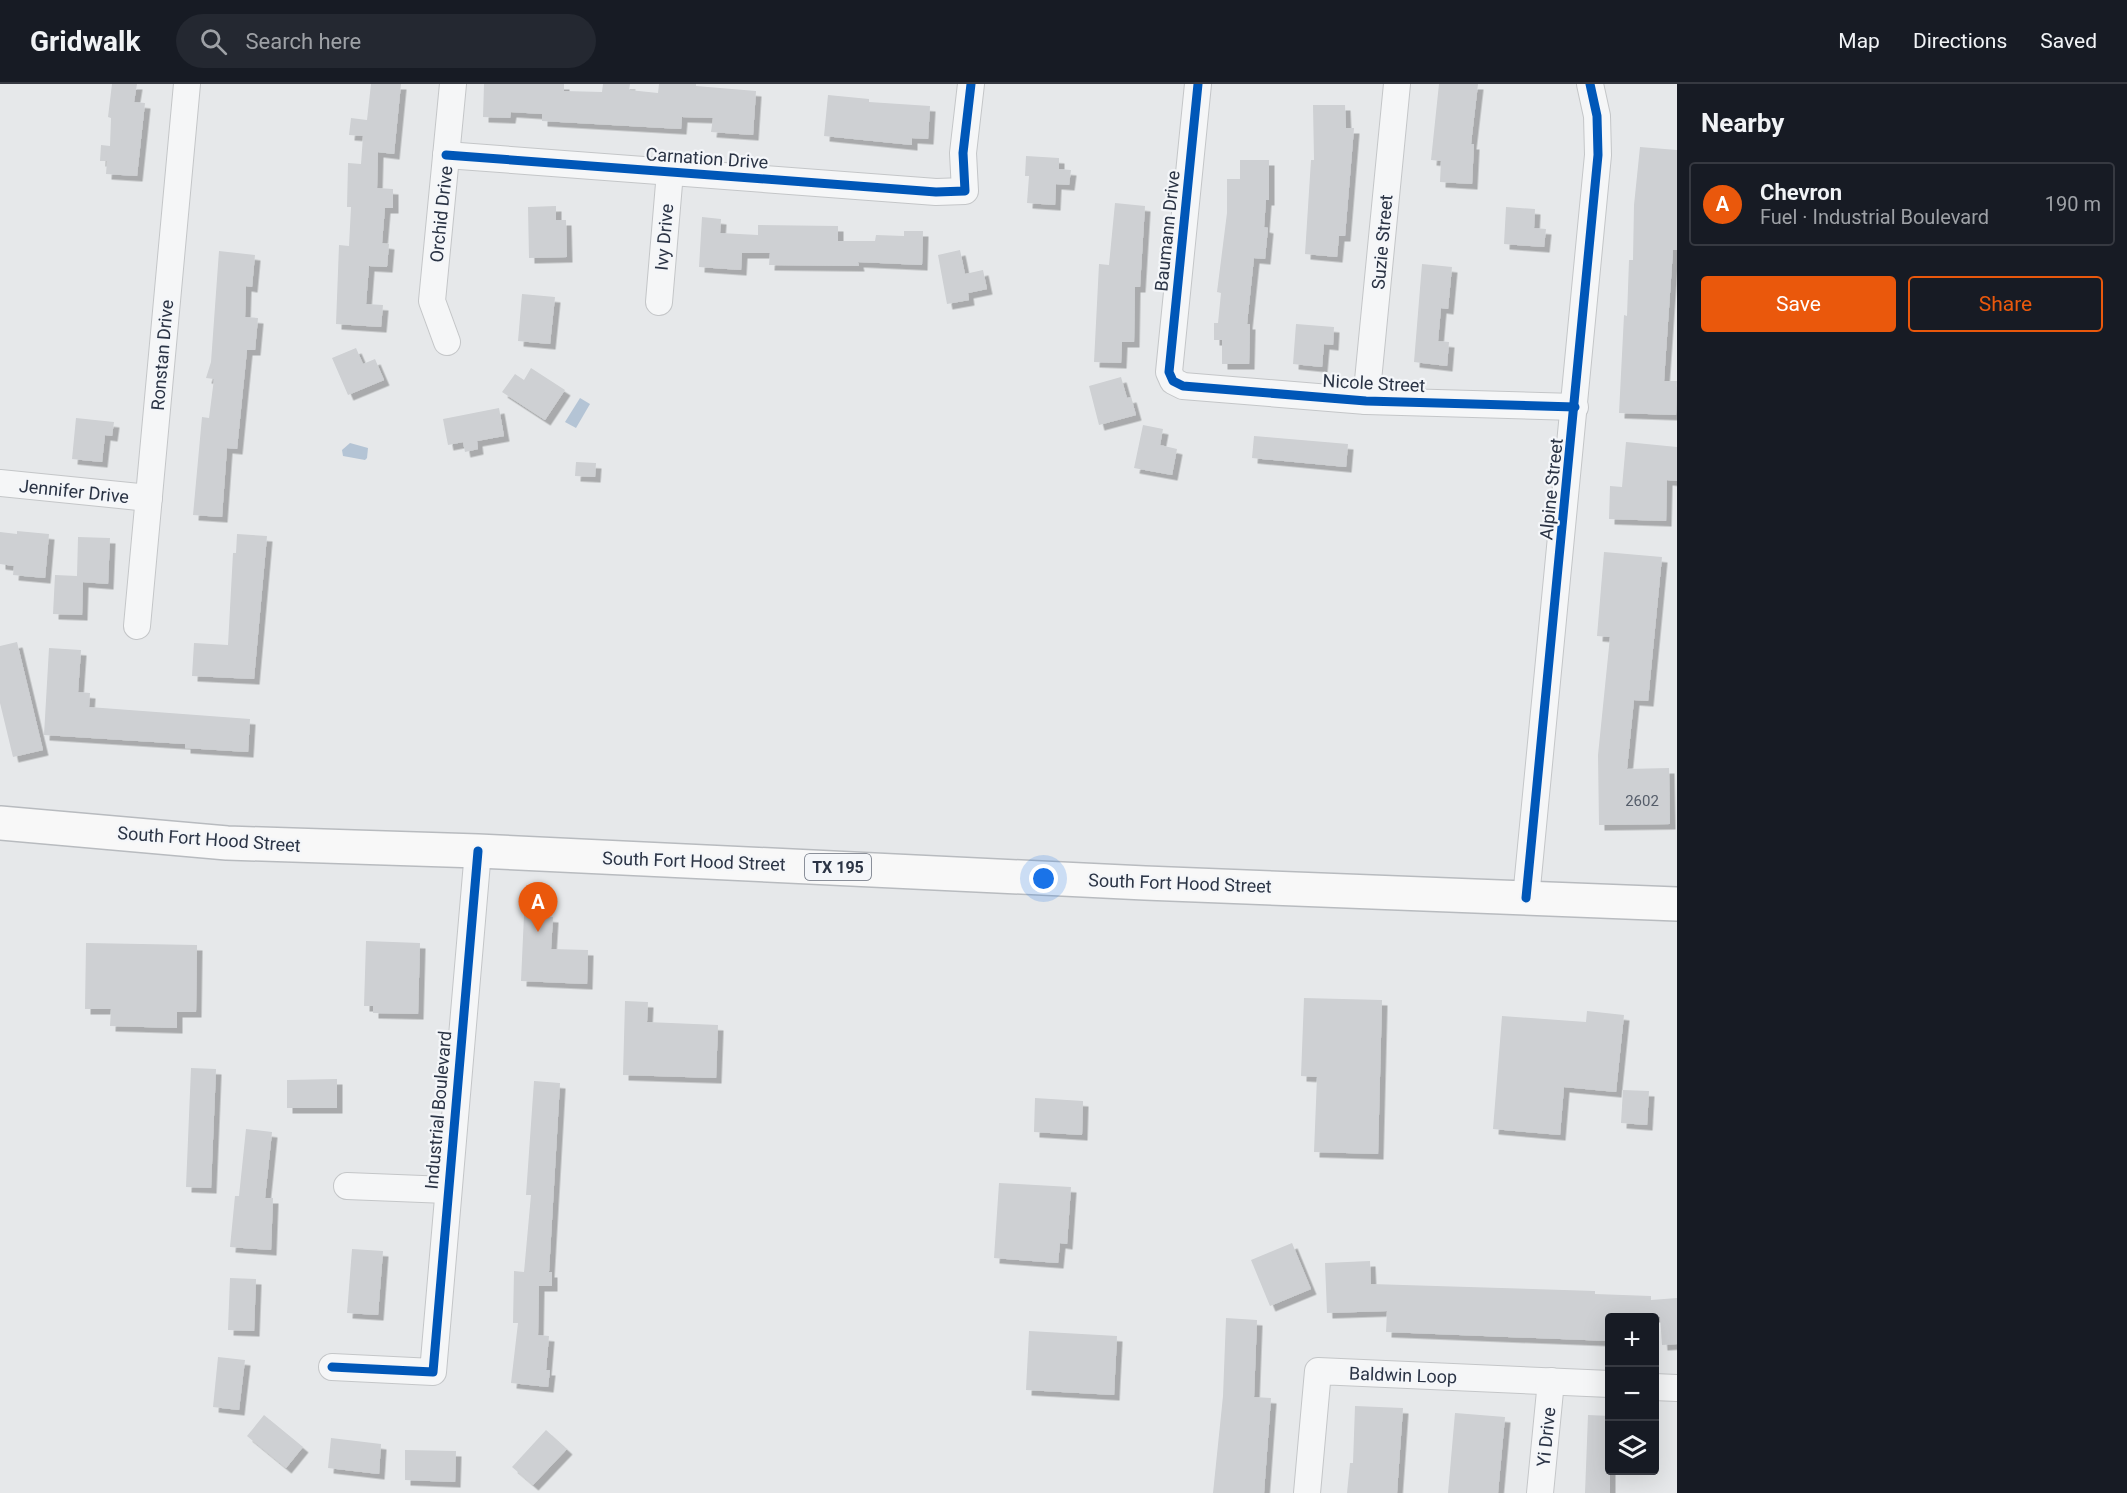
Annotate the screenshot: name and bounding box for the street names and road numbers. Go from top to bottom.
street label: Carnation Drive [645,143,769,173]
street label: Orchid Drive [425,165,457,263]
street label: Baumann Drive [1150,170,1184,292]
street label: Suzie Street [1367,193,1397,290]
street label: Ivy Drive [651,203,677,271]
street label: Ronstan Drive [147,299,177,411]
street label: Nicole Street [1322,370,1426,396]
street label: Alpine Street [1535,437,1567,541]
street label: Jennifer Drive [18,475,130,507]
street label: South Fort Hood Street [117,822,301,856]
street label: South Fort Hood Street [602,847,786,875]
road number: TX 195 [805,854,871,880]
street label: South Fort Hood Street [1088,869,1272,897]
street label: Industrial Boulevard [421,1030,455,1190]
street label: Baldwin Loop [1349,1363,1457,1387]
street label: Yi Drive [1532,1406,1560,1468]

